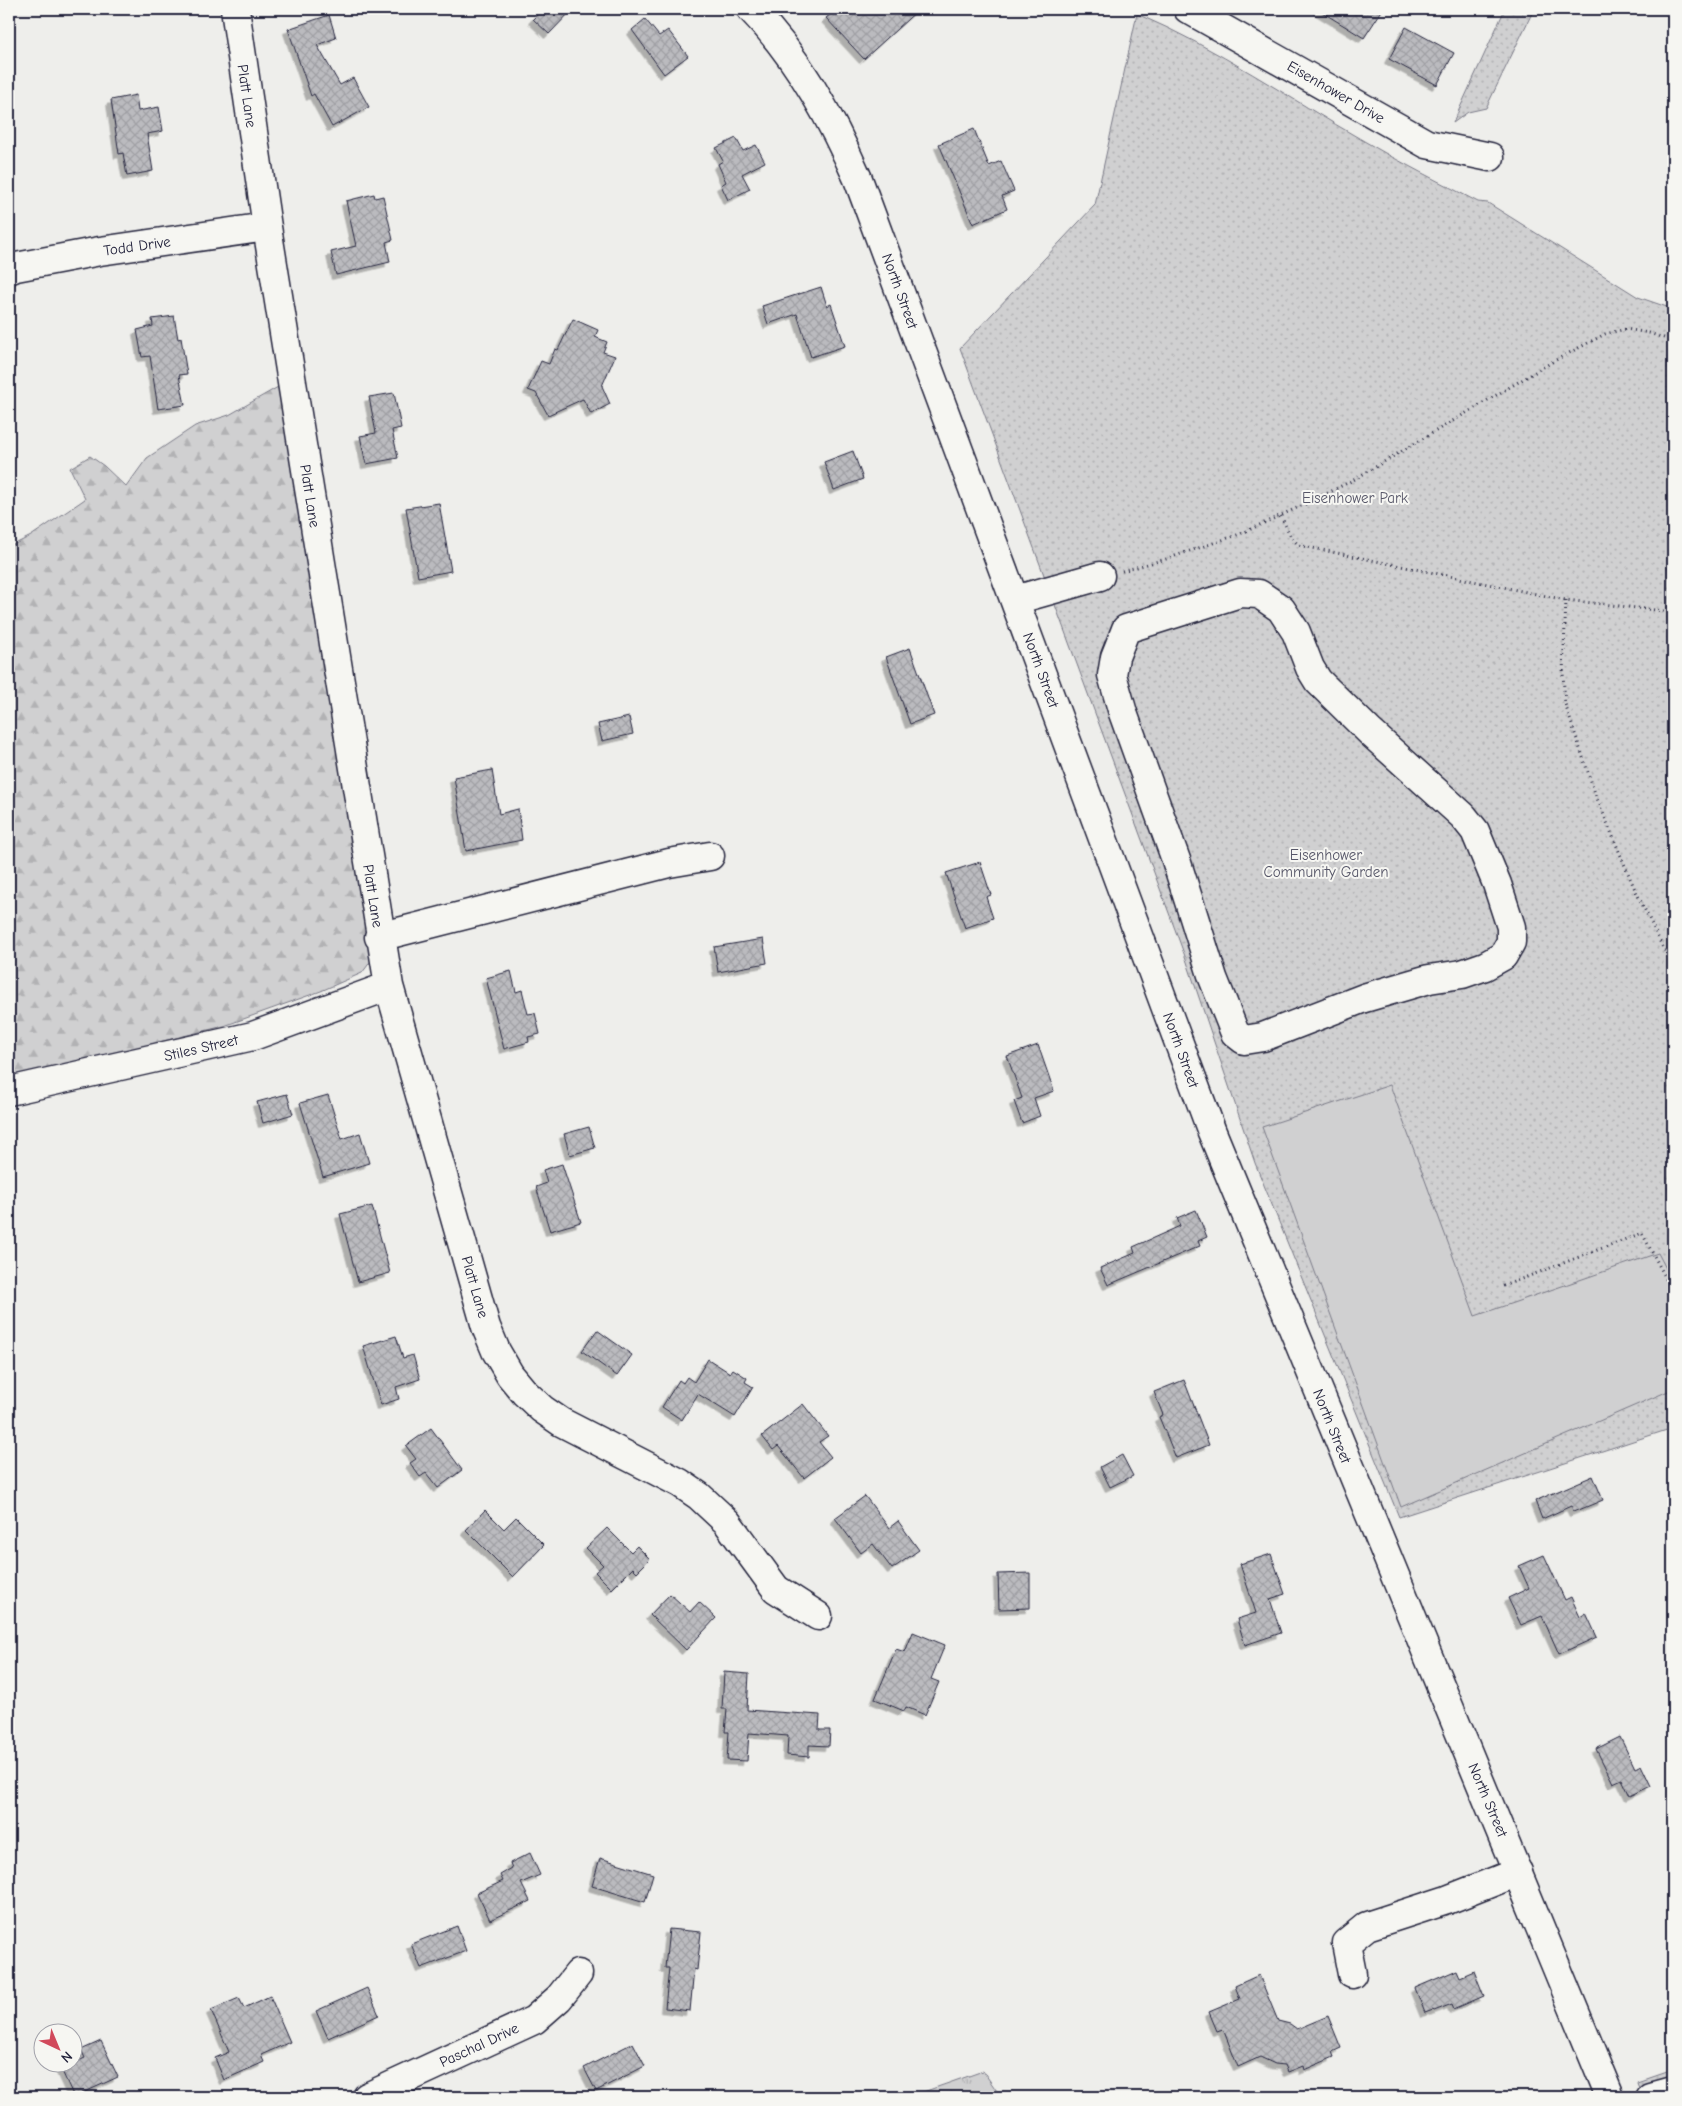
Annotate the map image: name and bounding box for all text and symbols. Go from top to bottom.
street label: Eisenhower Drive [1284,57,1388,127]
street label: Platt Lane [234,63,260,129]
street label: Todd Drive [102,232,172,260]
street label: North Street [878,251,922,332]
street label: Platt Lane [296,463,324,529]
park label: Eisenhower Park [1302,489,1409,507]
street label: North Street [1019,630,1063,711]
park label: Eisenhower Community Garden [1263,846,1389,881]
street label: Platt Lane [359,863,387,929]
street label: North Street [1159,1010,1203,1091]
street label: Stiles Street [162,1031,241,1065]
street label: Platt Lane [458,1254,493,1321]
street label: North Street [1309,1386,1355,1466]
street label: North Street [1464,1760,1512,1840]
street label: Paschal Drive [437,2019,522,2071]
north arrow [32,2024,82,2074]
text: N [57,2048,76,2066]

